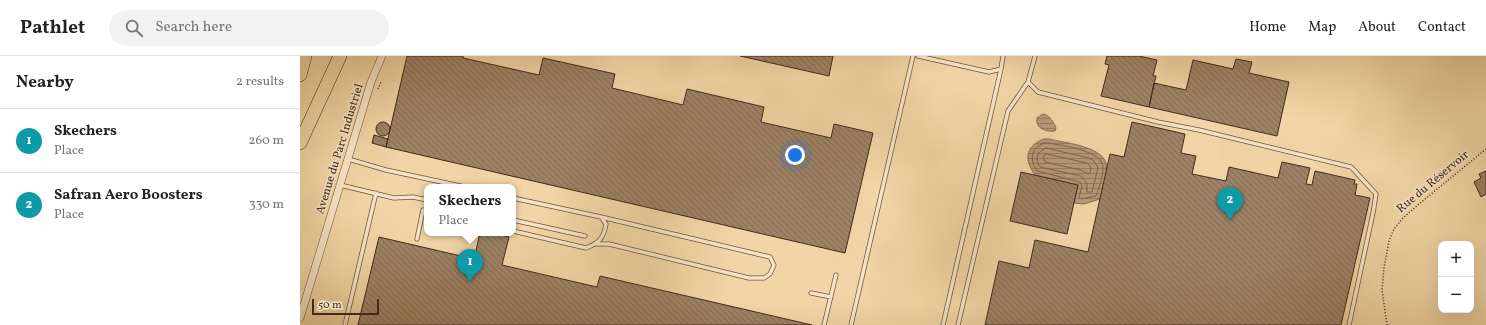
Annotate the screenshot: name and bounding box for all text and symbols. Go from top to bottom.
search box [109,10,389,46]
text: Pathlet [20,15,85,41]
icon: search [123,17,145,39]
text: Search here [155,17,232,38]
text: Home [1249,18,1286,37]
text: Map [1308,18,1336,37]
text: About [1358,18,1396,37]
text: Contact [1418,18,1466,37]
text: Nearby [16,71,74,94]
text: 2 results [236,73,284,91]
street label: Avenue du Parc Industriel [313,81,368,216]
text: Skechers [54,121,117,142]
text: 1 [26,132,32,150]
text: 260 m [249,132,284,150]
text: Place [54,142,84,160]
your location [785,145,805,165]
street label: Rue du Réservoir [1393,147,1473,217]
popup [424,184,516,236]
text: Safran Aero Boosters [54,185,203,206]
pin: 2 [1217,187,1243,220]
text: Skechers [439,191,501,212]
text: 2 [26,196,32,214]
text: 330 m [249,196,284,214]
text: Place [54,206,84,224]
text: Place [439,212,468,230]
map controls [1438,241,1474,313]
button: + [1438,241,1474,277]
pin: 1 [457,249,483,282]
button: − [1438,277,1474,313]
scale bar [312,297,379,316]
text: 50 m [318,298,342,313]

